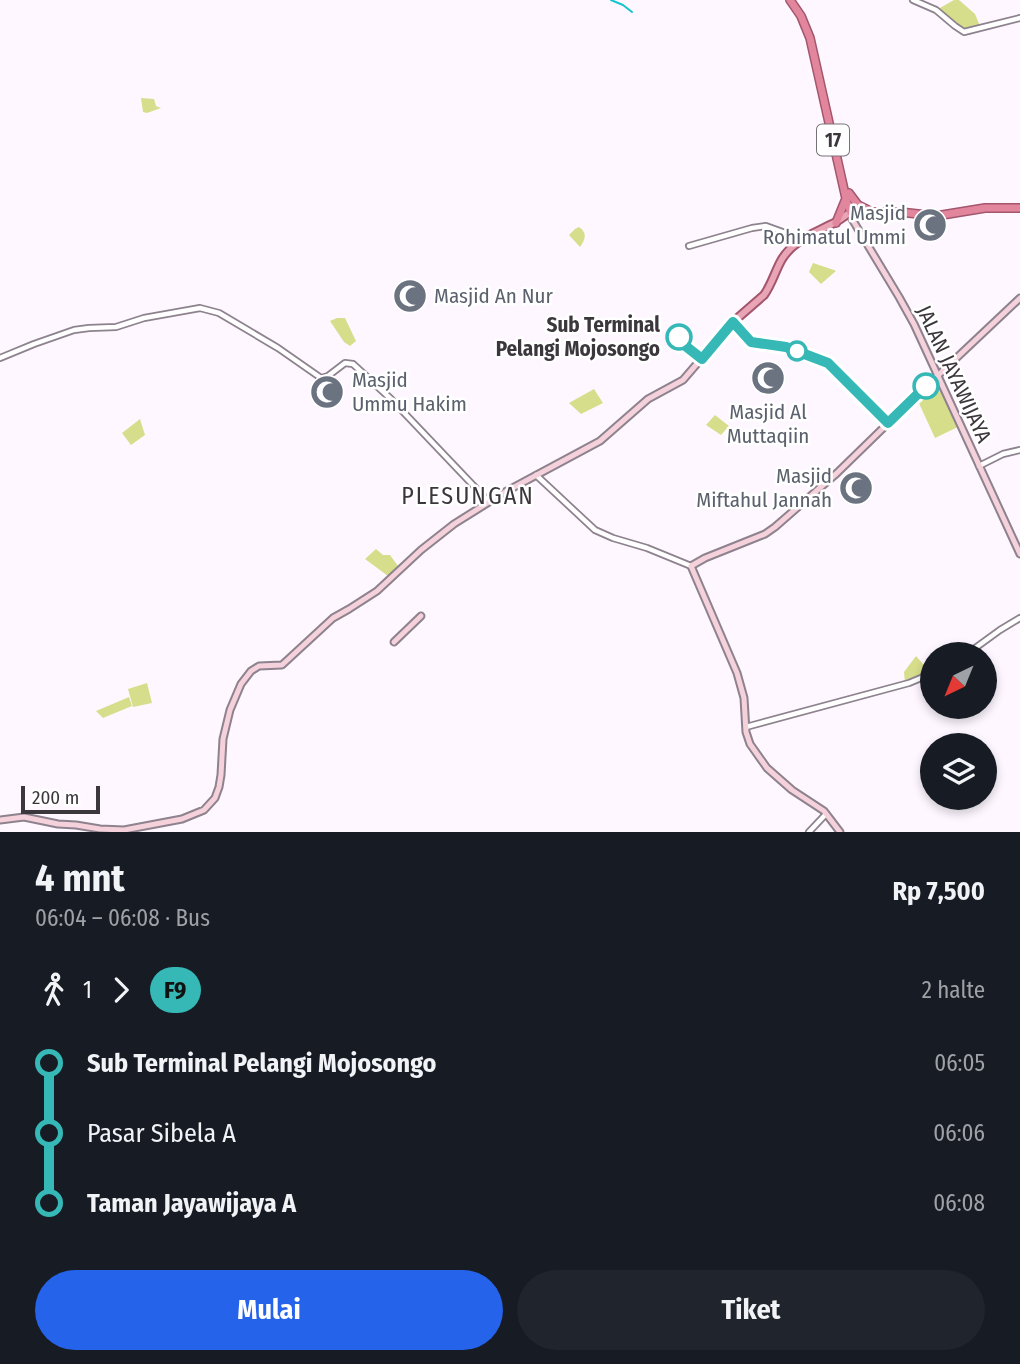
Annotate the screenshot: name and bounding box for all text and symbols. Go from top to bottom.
road number: 17 [817,124,849,156]
place label: Masjid Rohimatul Ummi [763,200,906,250]
mosque icon: Masjid Rohimatul Ummi [911,206,949,244]
mosque icon: Masjid An Nur [391,277,429,315]
place label: Masjid An Nur [434,283,554,309]
street label: JALAN JAYAWIJAYA [911,301,997,447]
place label: Sub Terminal Pelangi Mojosongo [496,312,660,362]
marker: Sub Terminal Pelangi Mojosongo [666,324,692,350]
unlabelled marker [787,341,807,361]
mosque icon: Masjid Al Muttaqiin [749,359,787,397]
place label: Masjid Ummu Hakim [352,367,467,417]
mosque icon: Masjid Ummu Hakim [308,373,346,411]
unlabelled marker [913,373,939,399]
place label: Masjid Al Muttaqiin [727,399,809,449]
place label: Masjid Miftahul Jannah [696,463,832,513]
mosque icon: Masjid Miftahul Jannah [837,469,875,507]
district label: PLESUNGAN [401,482,535,510]
north arrow [920,642,998,719]
map controls [920,642,997,810]
button: layers [920,733,997,810]
scale bar [21,783,100,815]
text: 200 m [32,786,79,809]
text: 4 mnt [35,855,125,901]
text: Rp 7,500 [892,876,985,907]
text: 06:04 – 06:08 · Bus [35,904,210,932]
icon: walk [35,971,73,1009]
icon: forward [102,971,140,1009]
text: 1 [83,976,92,1004]
text: F9 [164,976,187,1004]
text: 2 halte [922,976,985,1004]
text: Sub Terminal Pelangi Mojosongo [87,1048,436,1079]
text: 06:05 [934,1049,985,1077]
text: Pasar Sibela A [87,1118,236,1149]
text: 06:06 [933,1119,985,1147]
text: Taman Jayawijaya A [87,1188,296,1219]
text: 06:08 [933,1189,985,1217]
button: Mulai [35,1270,503,1350]
button: Tiket [517,1270,985,1350]

